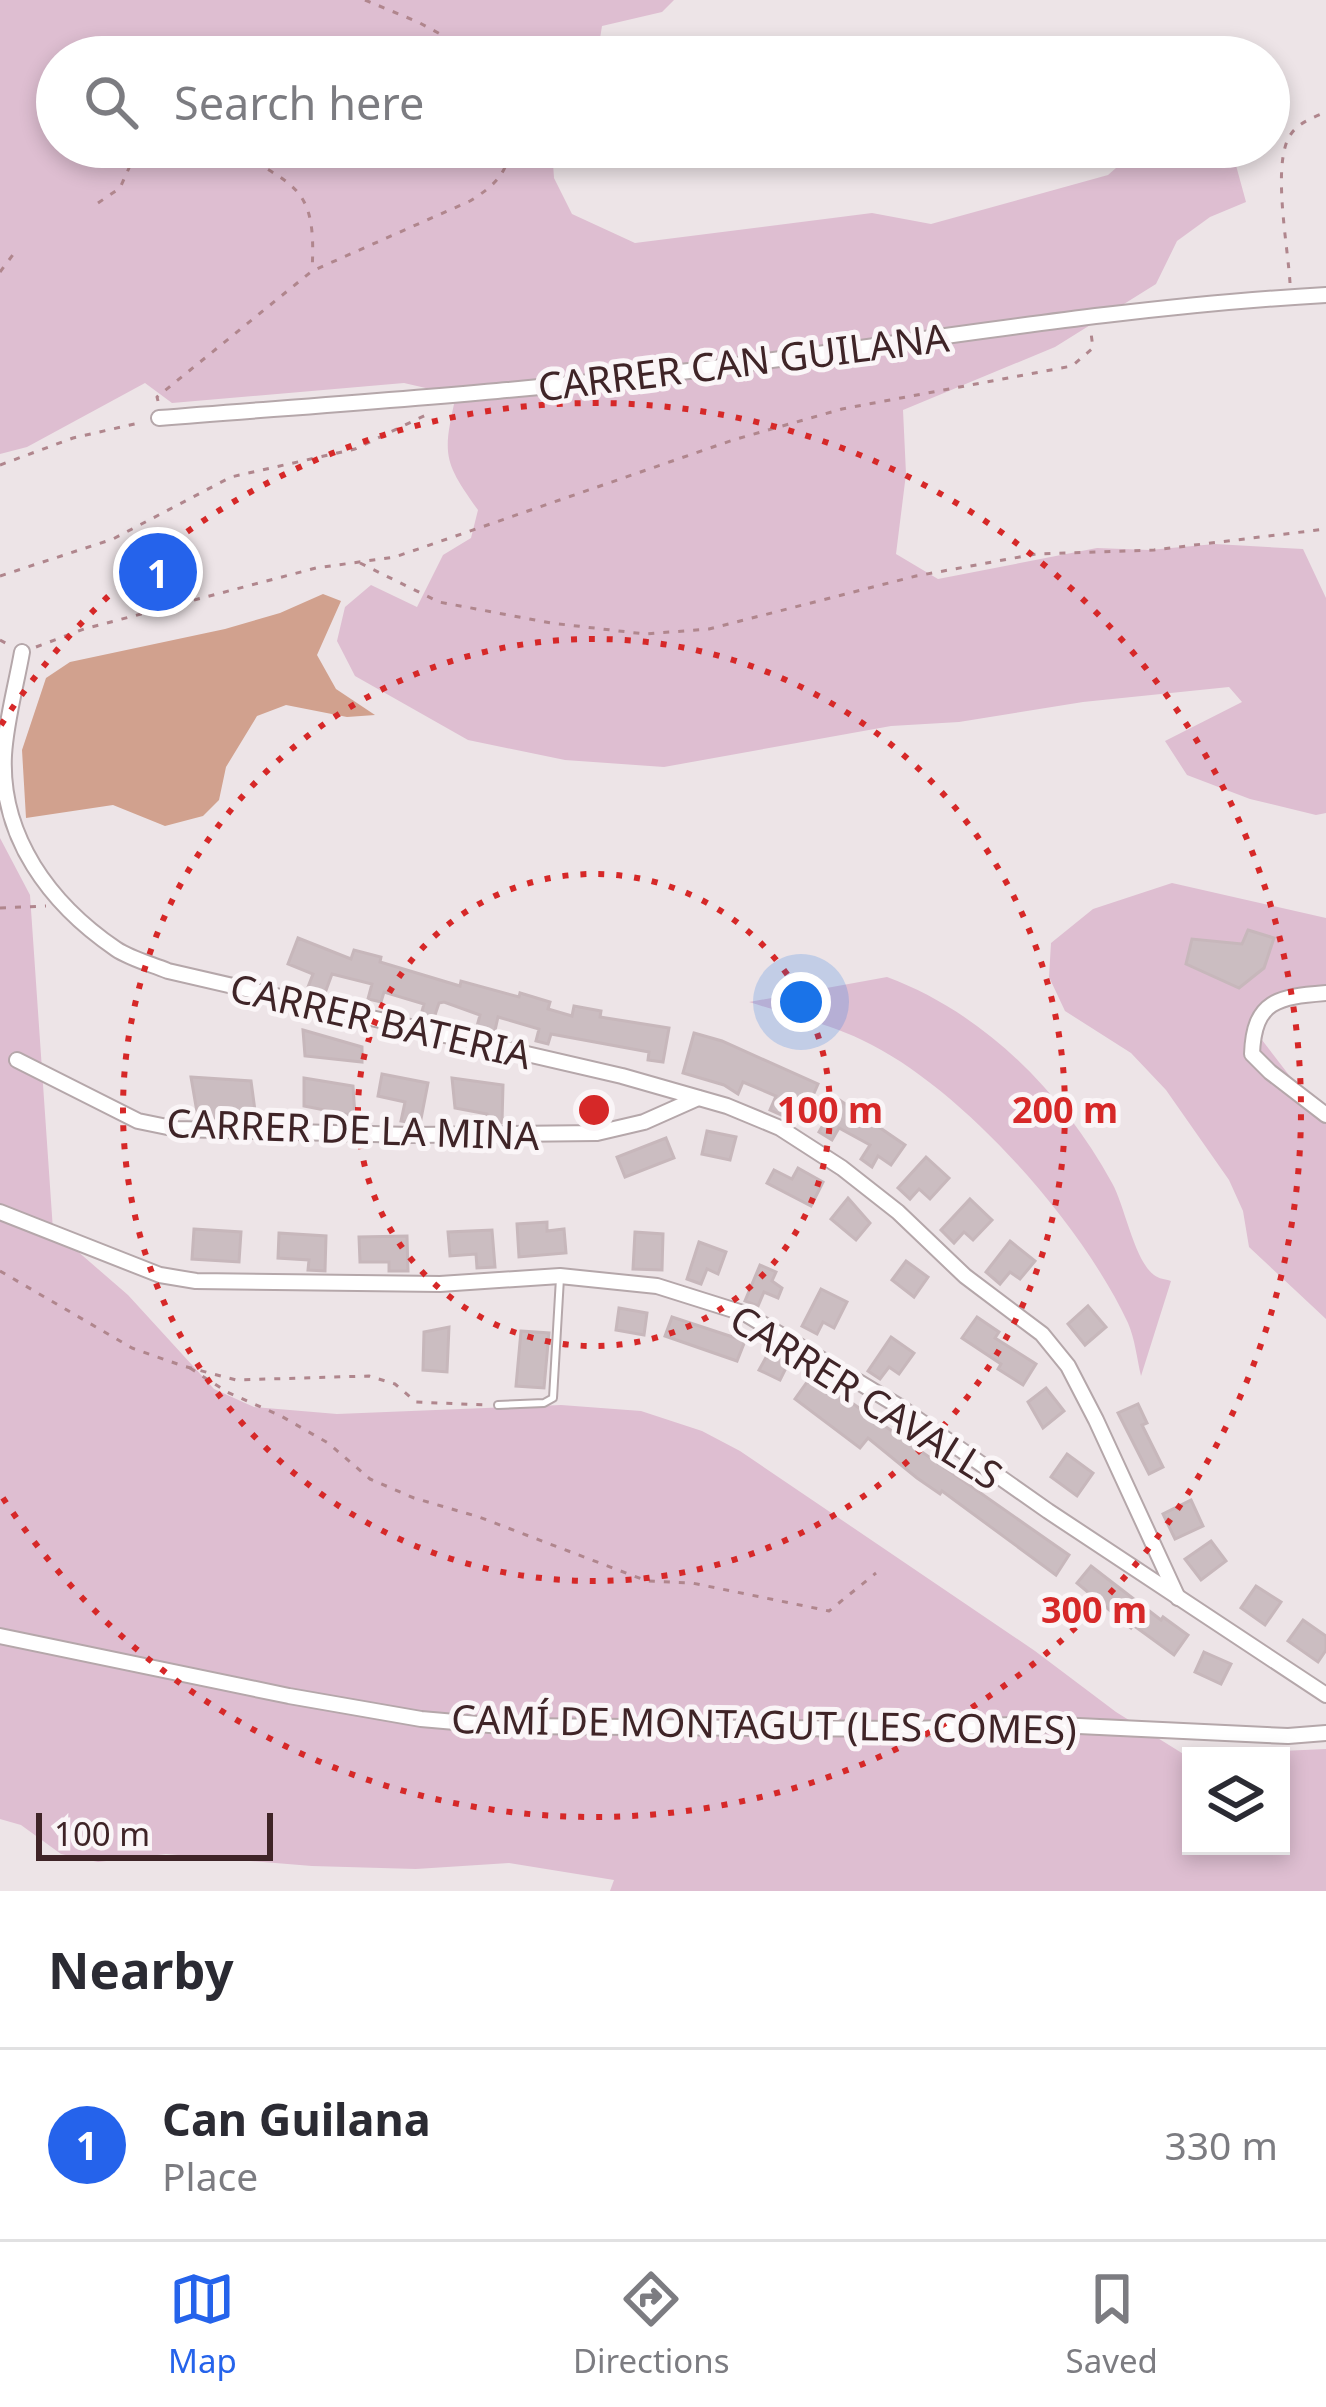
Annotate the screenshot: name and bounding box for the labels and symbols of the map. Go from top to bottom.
street label: CARRER CAN GUILANA [535,309,952,413]
pin: 1 [119,527,197,617]
street label: CARRER BATERIA [225,960,537,1080]
your location [771,972,831,1032]
text: 100 m [777,1085,883,1134]
text: 200 m [1012,1085,1118,1134]
centre of rings [573,1089,615,1131]
street label: CARRER DE LA MINA [166,1095,540,1161]
street label: CARRER CAVALLS [721,1291,1013,1501]
text: 300 m [1041,1585,1147,1634]
street label: CAMÍ DE MONTAGUT (LES COMES) [451,1691,1077,1755]
scale bar [36,1807,273,1860]

